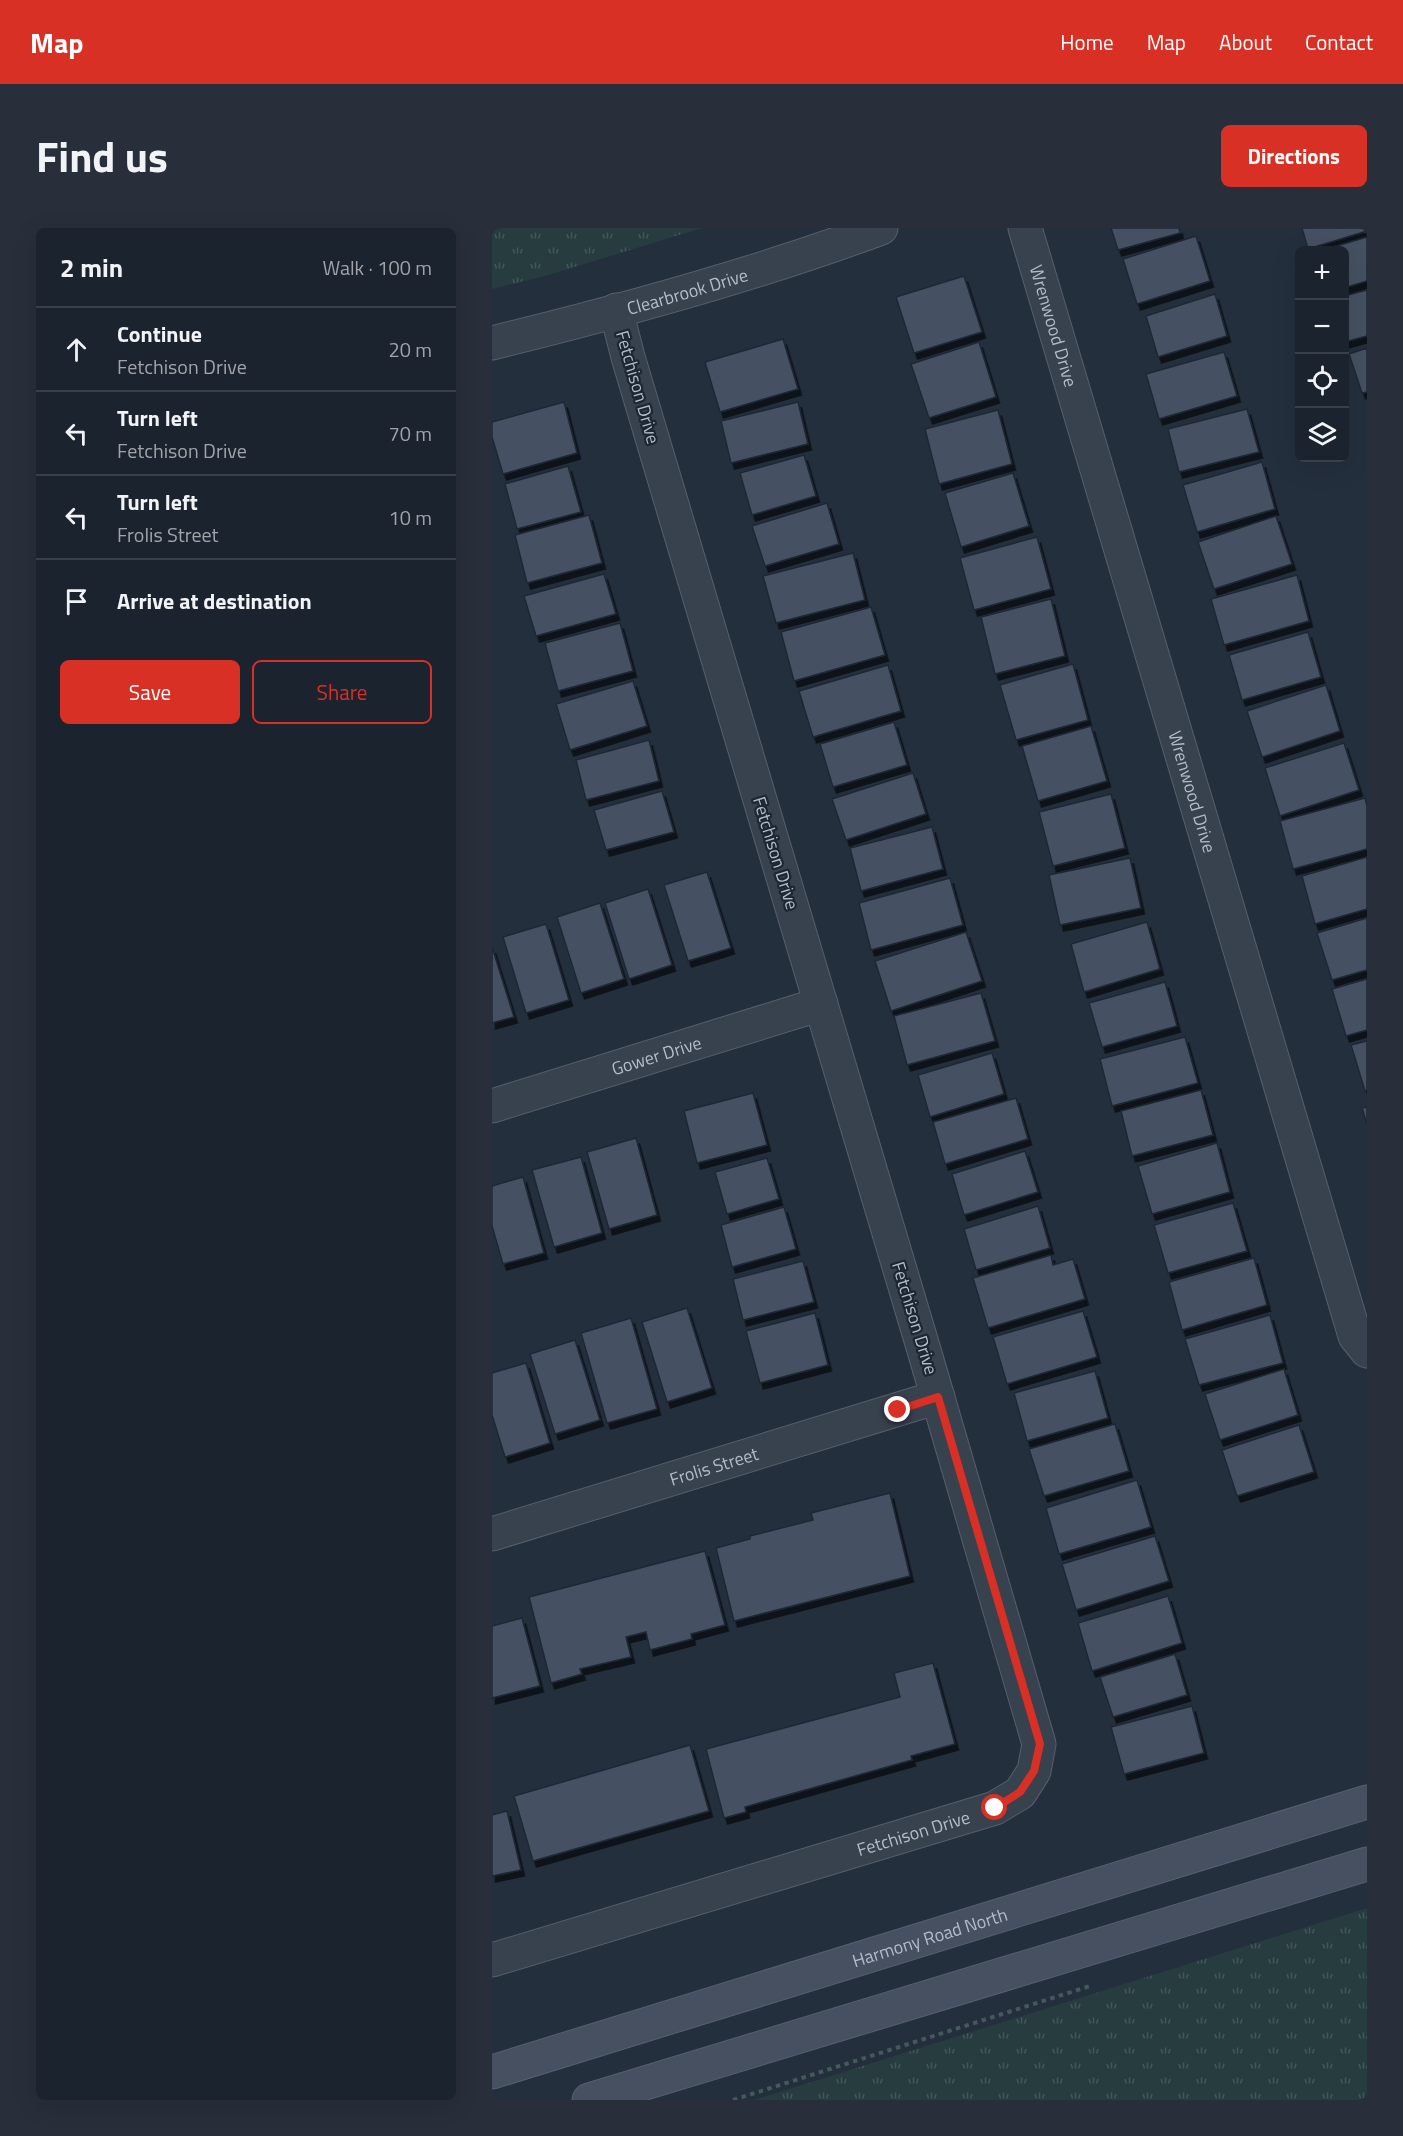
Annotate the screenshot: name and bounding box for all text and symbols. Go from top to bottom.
text: Map [30,21,84,64]
text: Home [1060,26,1114,58]
text: Map [1147,26,1186,58]
text: About [1219,26,1272,58]
text: Contact [1305,26,1373,58]
text: Find us [36,124,168,188]
button: Directions [1221,125,1367,187]
map controls [1295,246,1349,462]
button: + [1295,246,1349,300]
text: 2 min [60,248,123,287]
text: Walk · 100 m [323,252,432,283]
street label: Clearbrook Drive [624,261,751,321]
street label: Wrenwood Drive [1023,262,1085,390]
button: − [1295,300,1349,354]
text: Continue [117,317,202,351]
street label: Fetchison Drive [609,327,667,447]
icon: ahead [60,333,93,366]
text: 20 m [388,334,432,365]
text: Fetchison Drive [117,351,247,382]
button: locate [1295,354,1349,408]
text: Turn left [117,401,198,435]
button: layers [1295,408,1349,462]
icon: left [60,417,93,450]
text: 70 m [388,418,432,449]
text: Fetchison Drive [117,435,247,466]
text: Turn left [117,485,198,519]
icon: left [60,501,93,534]
text: 10 m [388,502,432,533]
text: Frolis Street [117,519,219,550]
text: Arrive at destination [117,584,312,618]
icon: arrive [60,585,93,618]
button: Save [60,660,240,724]
button: Share [252,660,432,724]
street label: Wrenwood Drive [1162,727,1224,856]
street label: Fetchison Drive [746,793,806,913]
street label: Gower Drive [608,1028,705,1082]
street label: Fetchison Drive [885,1258,945,1378]
route end [884,1396,910,1422]
street label: Frolis Street [666,1439,762,1492]
route start [981,1794,1007,1820]
street label: Fetchison Drive [853,1803,973,1863]
street label: Harmony Road North [849,1900,1011,1974]

